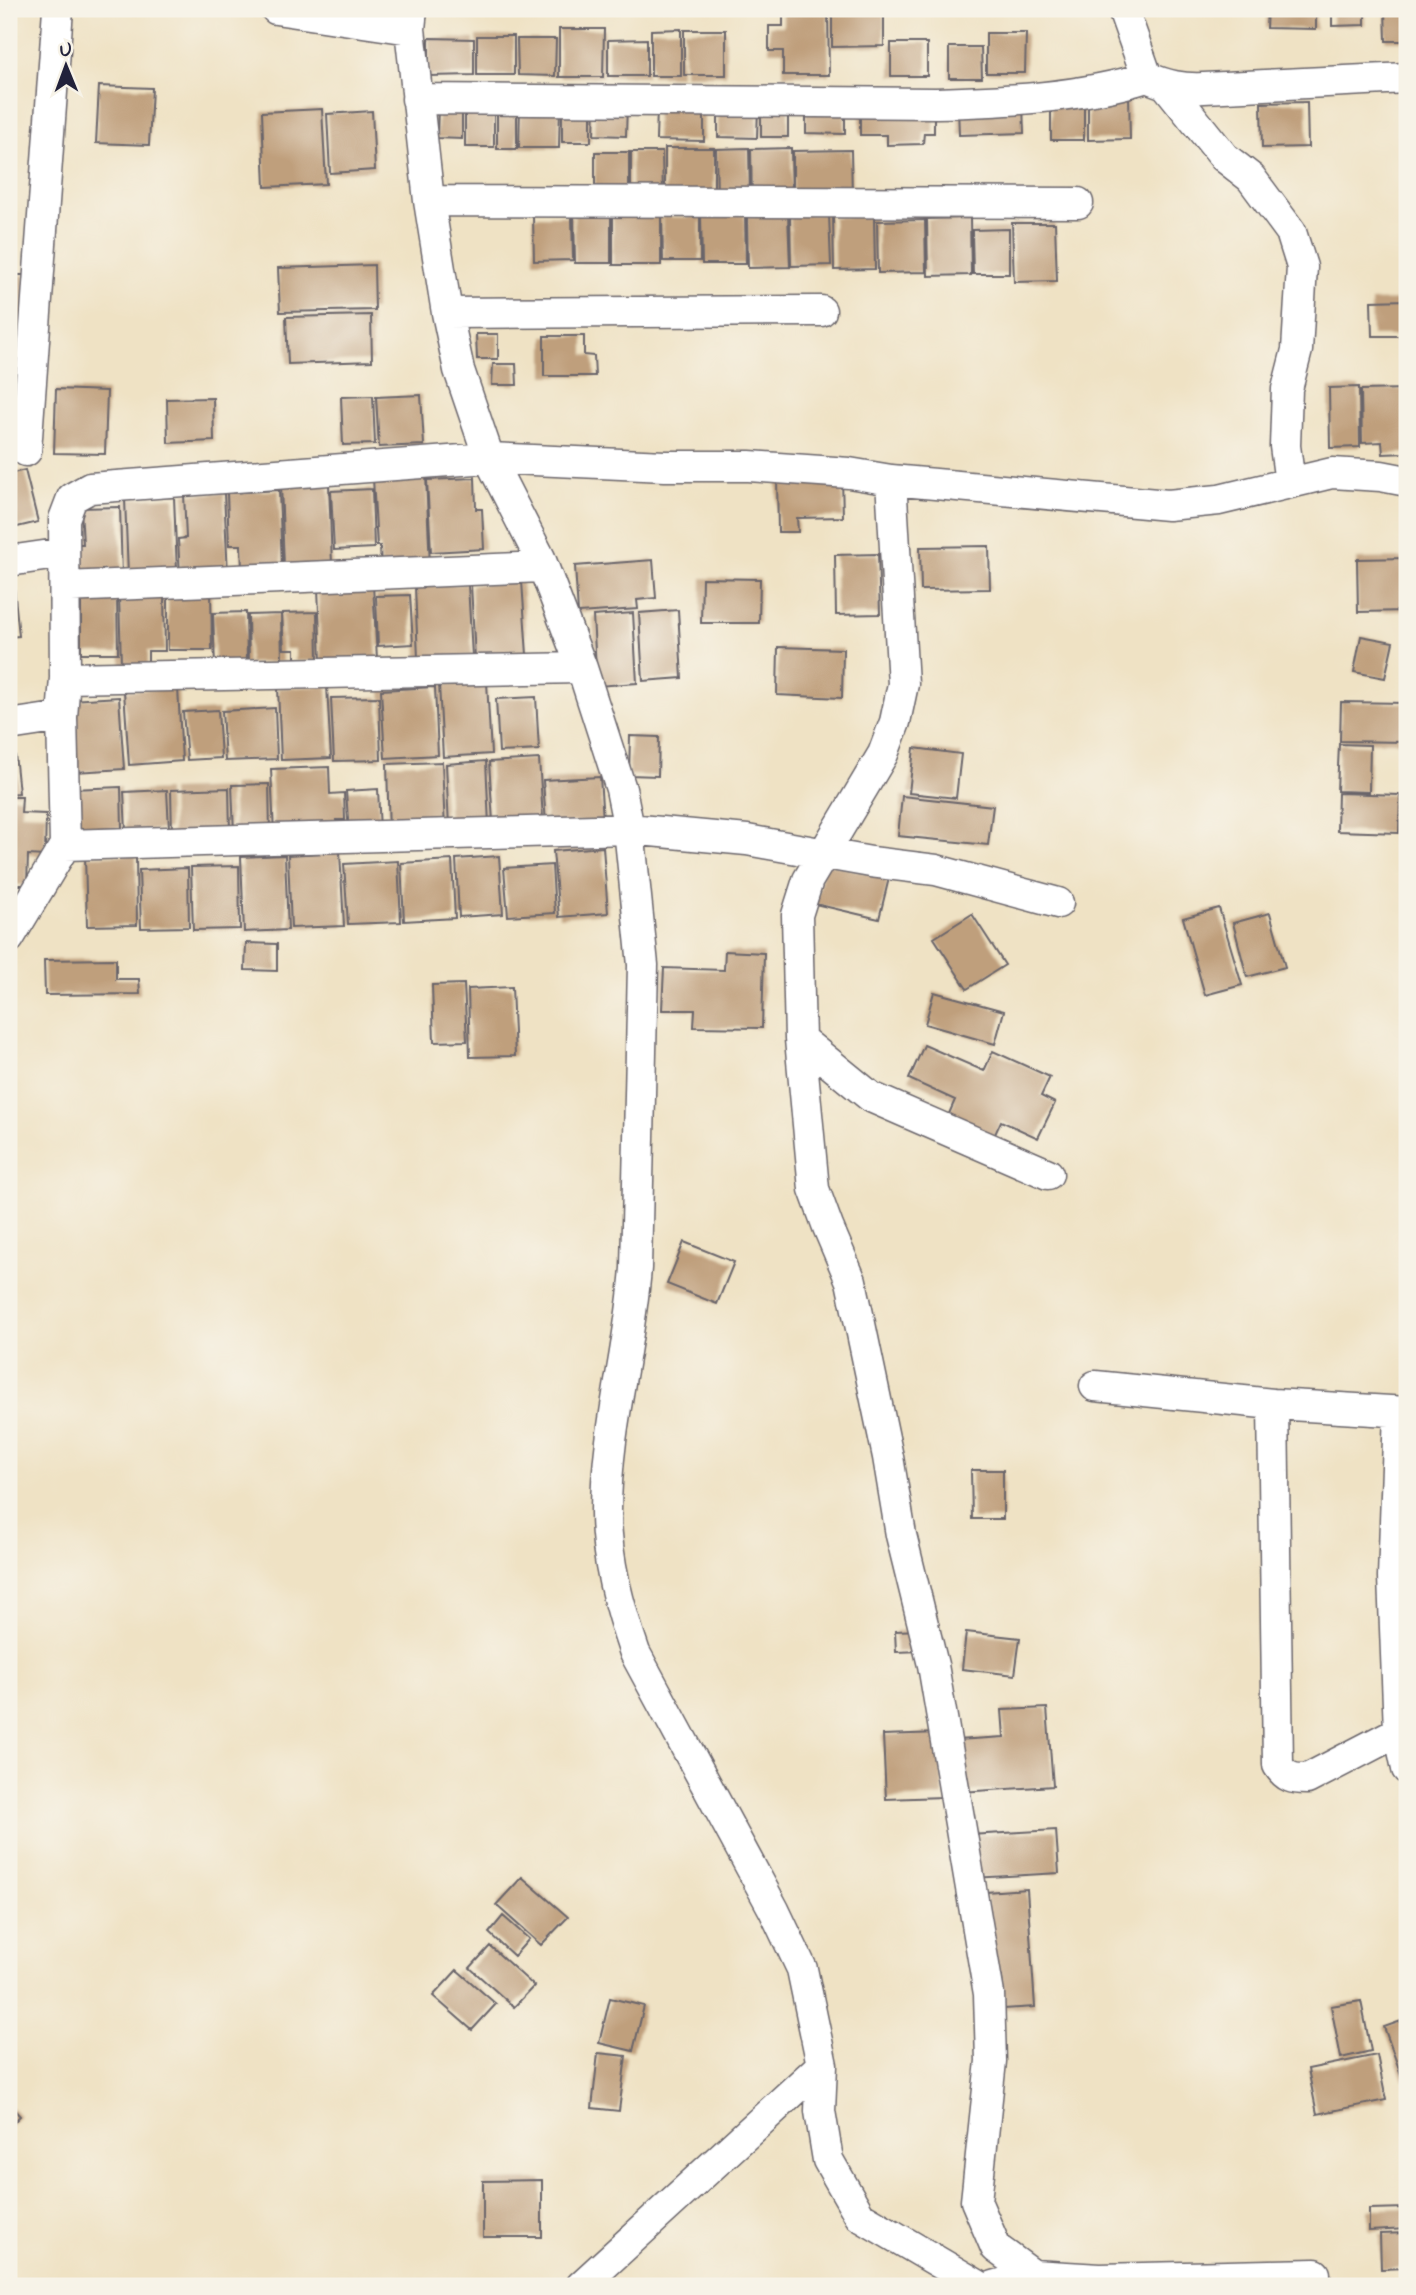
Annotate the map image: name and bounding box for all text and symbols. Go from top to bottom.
north arrow [32,32,102,102]
text: U [59,38,72,63]

